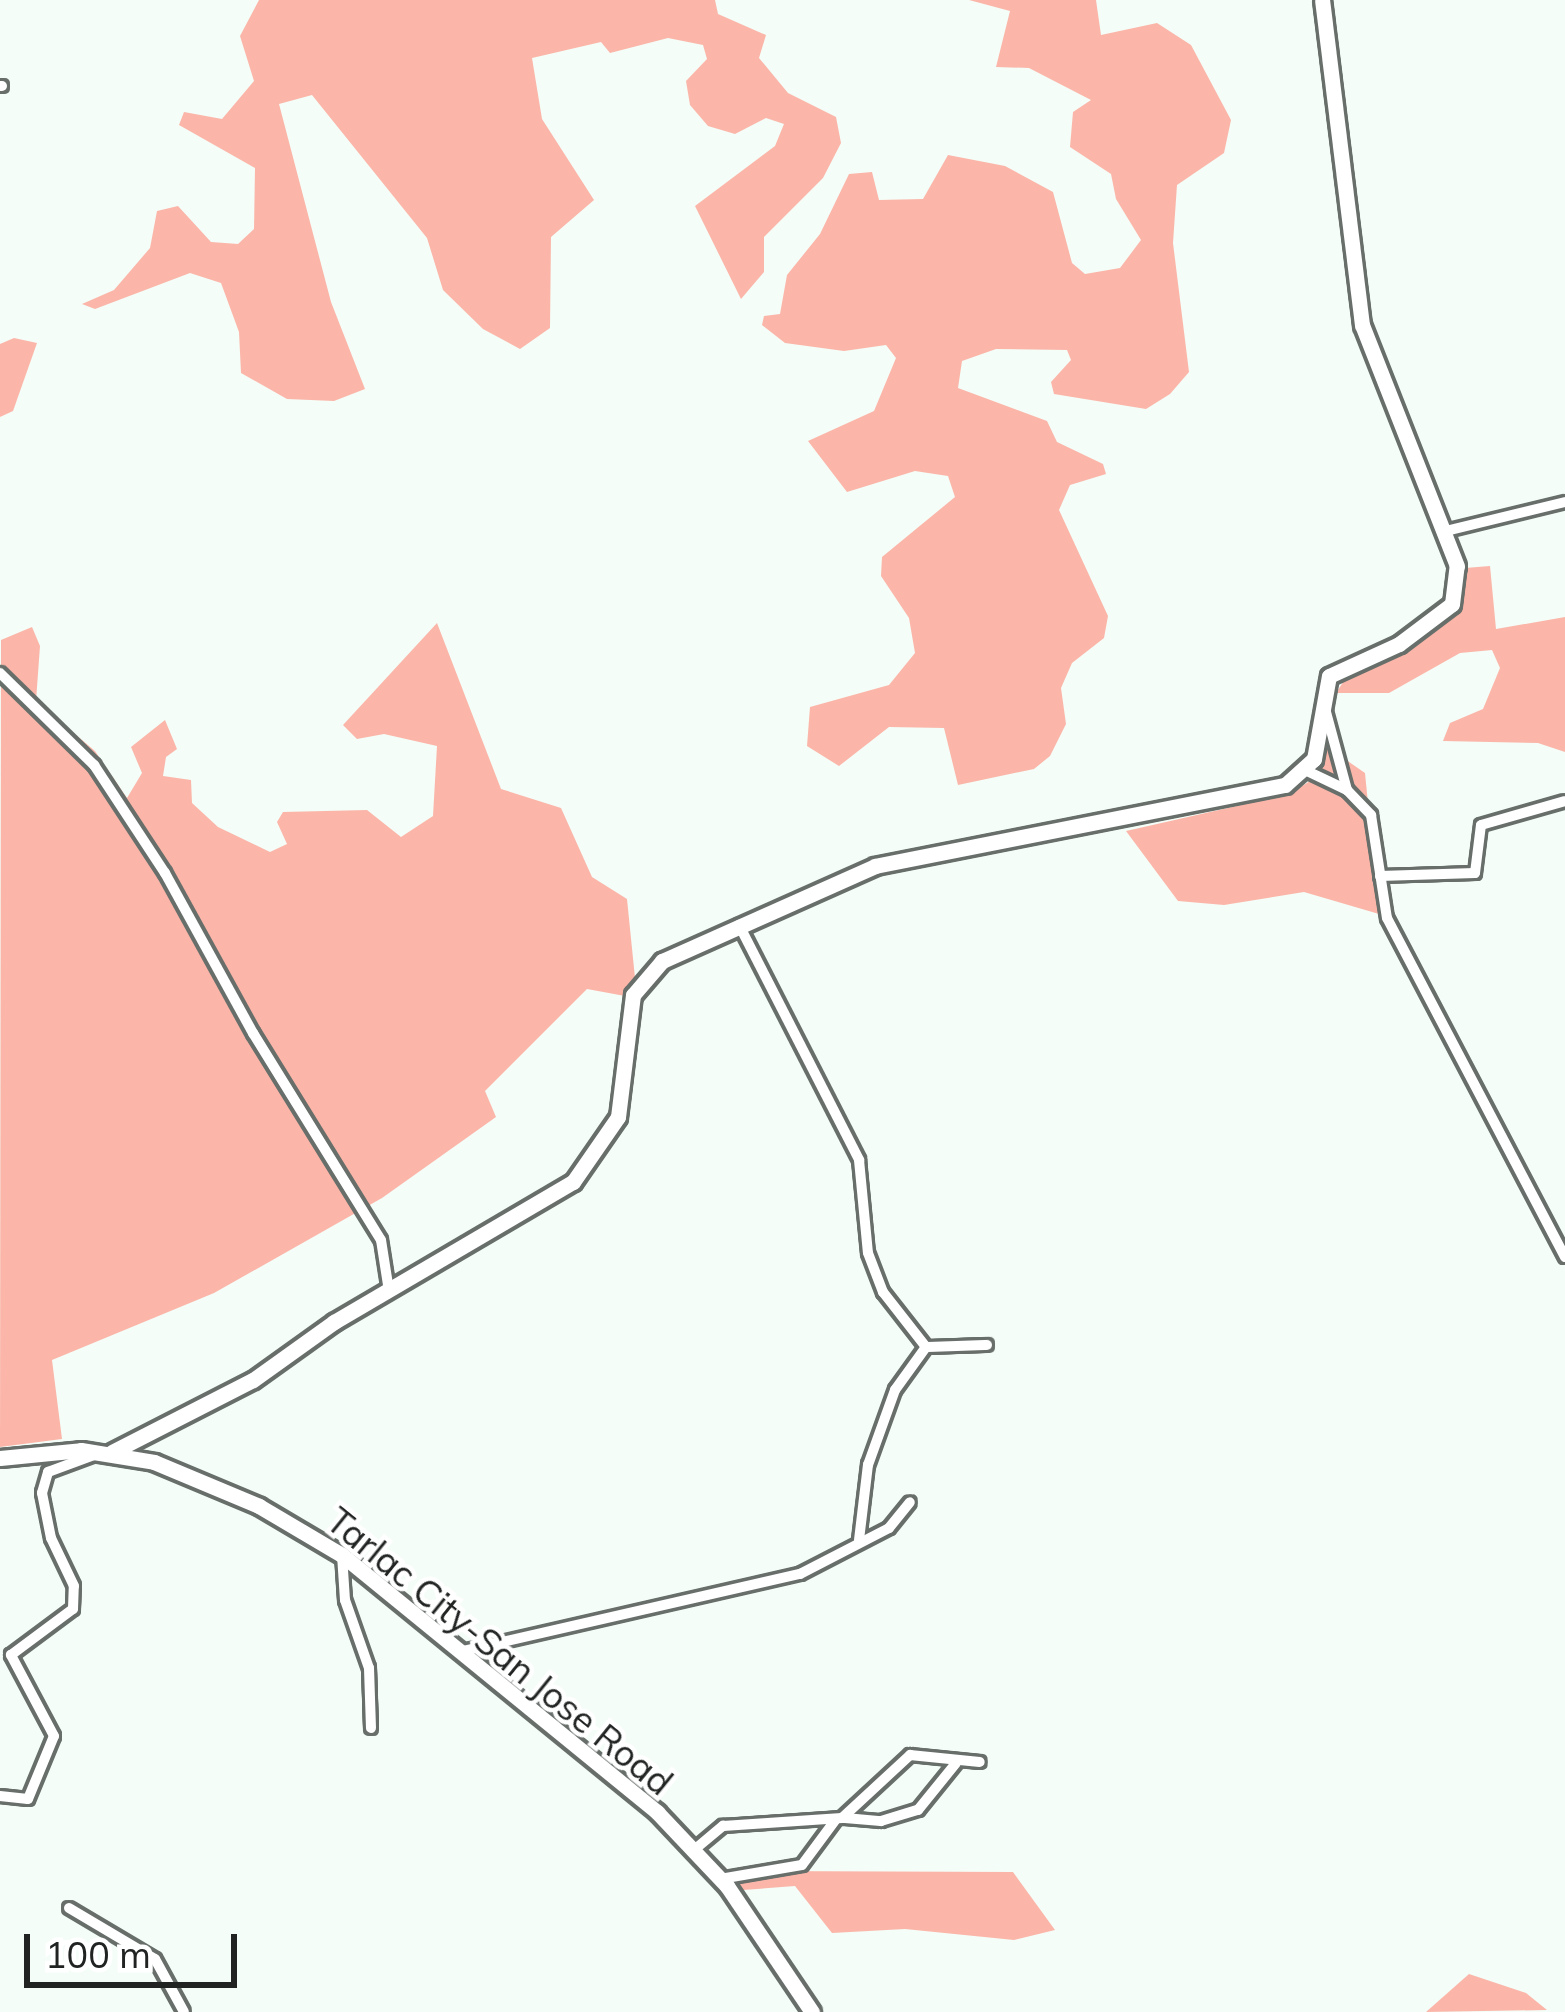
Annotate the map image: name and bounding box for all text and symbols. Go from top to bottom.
street label: Tarlac City-San Jose Road [318,1498,682,1804]
scale bar [30,1910,243,1984]
text: 100 m [45,1932,151,1977]

